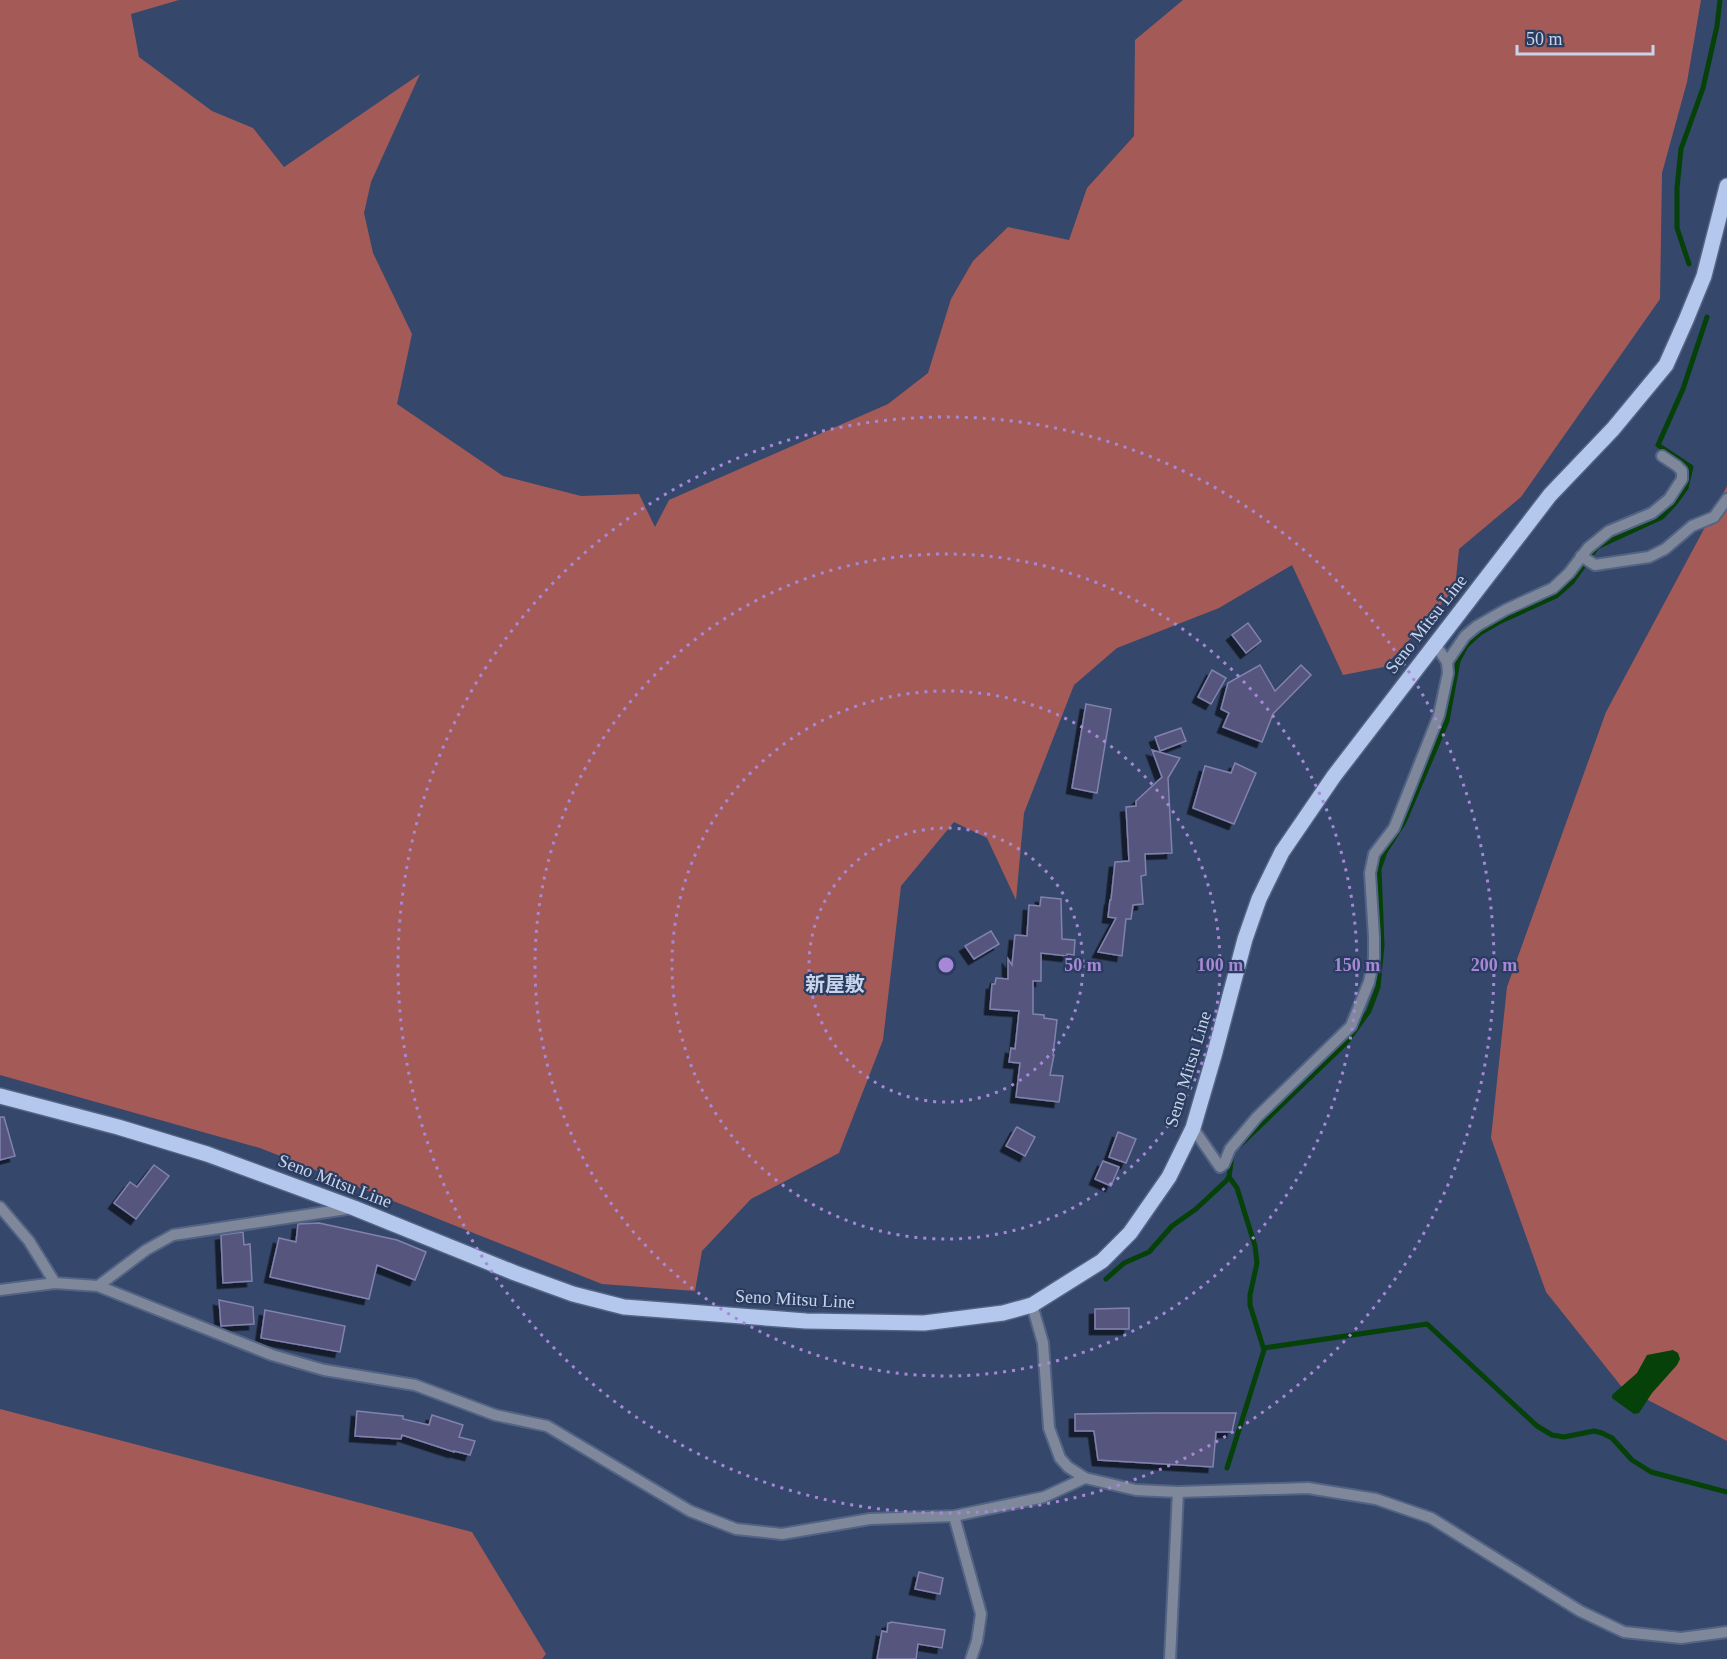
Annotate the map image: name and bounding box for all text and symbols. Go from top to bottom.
scale bar [1517,18,1654,56]
text: 50 m [1526,29,1563,49]
street label: Seno Mitsu Line [1381,571,1471,677]
centre of rings [936,955,956,975]
text: 50 m [1064,955,1102,975]
text: 100 m [1197,955,1243,975]
text: 150 m [1334,955,1380,975]
text: 200 m [1471,955,1517,975]
district label: 新屋敷 [805,973,865,995]
street label: Seno Mitsu Line [1161,1009,1215,1129]
street label: Seno Mitsu Line [275,1150,395,1212]
street label: Seno Mitsu Line [735,1286,855,1312]

